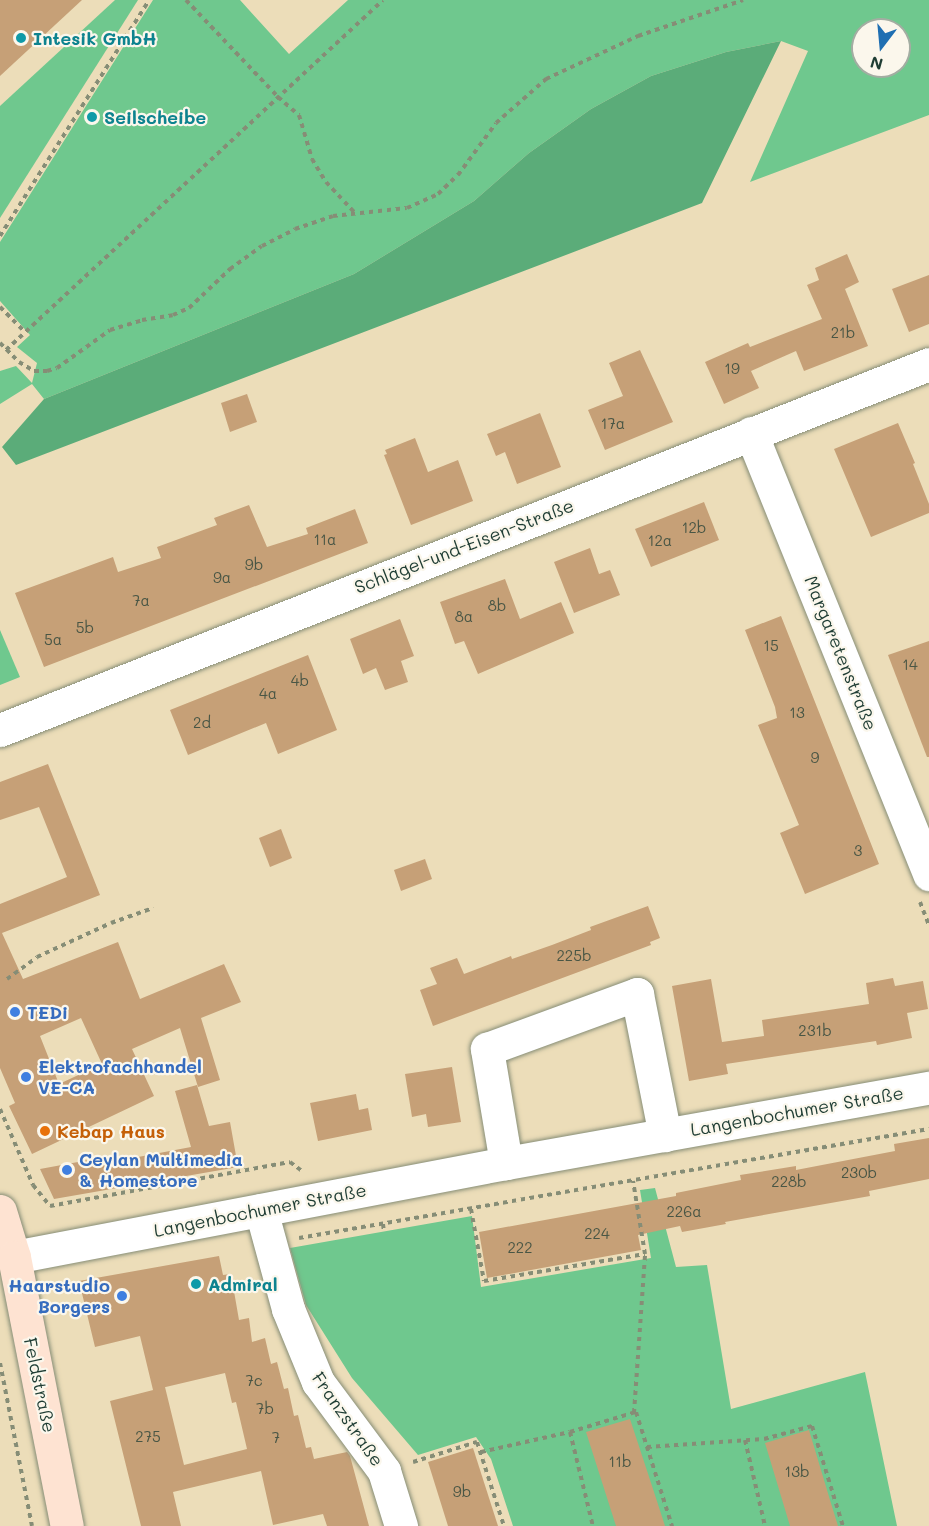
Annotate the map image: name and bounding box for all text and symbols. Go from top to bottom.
north arrow [851,18,911,78]
place label: Intesik GmbH [33,27,157,49]
marker: Intesik GmbH [14,31,28,45]
text: N [868,52,885,76]
place label: Seilscheibe [104,106,206,128]
marker: Seilscheibe [85,110,99,124]
house number: 21b [831,324,855,342]
house number: 19 [724,360,740,378]
house number: 17a [601,415,625,433]
street label: Schlägel-und-Eisen-Straße [351,494,577,598]
house number: 12b [682,519,706,537]
house number: 11a [314,531,336,549]
house number: 12a [648,532,672,550]
house number: 9b [245,556,263,574]
house number: 9a [213,569,231,587]
street label: Margaretenstraße [800,572,882,734]
house number: 7a [132,592,150,610]
house number: 8b [488,597,506,615]
house number: 8a [455,608,473,626]
house number: 5b [76,619,94,637]
house number: 5a [44,631,62,649]
house number: 15 [763,637,779,655]
house number: 14 [902,656,918,674]
house number: 4b [291,672,309,690]
house number: 4a [259,685,277,703]
house number: 13 [789,704,805,722]
house number: 2d [193,714,211,732]
house number: 9 [811,749,819,767]
house number: 3 [854,842,862,860]
house number: 225b [556,947,592,965]
place label: TEDi [27,1001,68,1023]
marker: TEDi [8,1005,22,1019]
house number: 231b [798,1022,832,1040]
place label: Elektrofachhandel VE-CA [38,1056,202,1098]
marker: Elektrofachhandel VE-CA [19,1070,33,1084]
street label: Langenbochumer Straße [689,1082,905,1140]
place label: Kebap Haus [57,1120,165,1142]
marker: Kebap Haus [38,1124,52,1138]
place label: Ceylan Multimedia & Homestore [79,1149,243,1192]
marker: Ceylan Multimedia & Homestore [60,1163,74,1177]
house number: 230b [841,1164,877,1182]
house number: 228b [771,1173,807,1191]
street label: Langenbochumer Straße [152,1179,368,1241]
house number: 226a [666,1203,702,1221]
house number: 224 [584,1225,610,1243]
house number: 222 [507,1239,533,1257]
place label: Admiral [208,1273,278,1295]
place label: Haarstudio Borgers [8,1275,110,1318]
marker: Admiral [189,1277,203,1291]
marker: Haarstudio Borgers [115,1289,129,1303]
street label: Feldstraße [19,1336,61,1434]
street label: Franzstraße [308,1368,388,1470]
house number: 7c [245,1372,263,1390]
house number: 7b [256,1400,274,1418]
house number: 275 [135,1428,161,1446]
house number: 7 [272,1429,280,1447]
house number: 11b [609,1453,631,1471]
house number: 13b [784,1463,810,1481]
house number: 9b [453,1483,471,1501]

